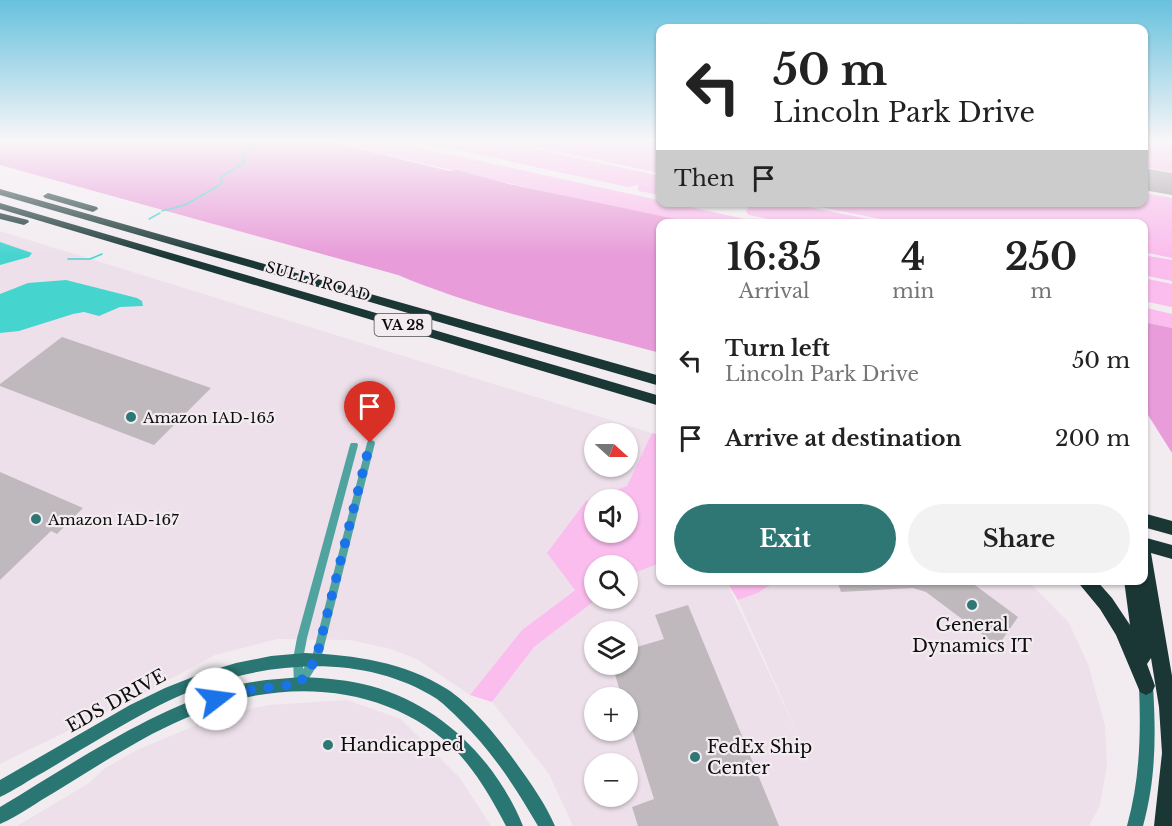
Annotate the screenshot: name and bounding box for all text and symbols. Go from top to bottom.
text: 50 m [773,44,887,96]
icon: left [674,48,752,126]
text: Lincoln Park Drive [773,96,1035,129]
icon: arrive [747,162,780,195]
text: Then [674,165,735,192]
text: 16:35 [727,235,821,280]
text: 4 [901,235,925,280]
text: 250 [1005,235,1077,280]
street label: SULLY ROAD [263,257,373,305]
text: Arrival [739,279,810,303]
text: min [892,279,934,303]
text: m [1030,279,1052,303]
road number: VA 28 [374,314,432,336]
text: Turn left [725,335,830,362]
icon: left [674,344,707,377]
text: 50 m [1072,347,1130,374]
text: Lincoln Park Drive [725,362,919,386]
pin [344,381,395,443]
icon: arrive [353,390,386,423]
place label: Amazon IAD-165 [142,408,275,427]
marker: Amazon IAD-165 [124,410,138,424]
icon: arrive [674,422,707,455]
north arrow [584,423,638,477]
map controls [584,423,638,807]
text: Arrive at destination [725,425,962,452]
text: 200 m [1055,425,1130,452]
button: sound [584,489,638,543]
button: Exit [674,504,896,573]
button: Share [908,504,1130,573]
place label: Amazon IAD-167 [47,510,179,529]
marker: Amazon IAD-167 [29,512,43,526]
button: search [584,555,638,609]
marker: General Dynamics IT [965,598,979,612]
place label: General Dynamics IT [912,614,1033,657]
button: layers [584,621,638,675]
street label: EDS DRIVE [62,665,170,737]
position arrow [184,667,248,731]
button: + [584,687,638,741]
place label: Handicapped [340,734,464,756]
place label: FedEx Ship Center [707,736,812,779]
marker: Handicapped [321,738,335,752]
marker: FedEx Ship Center [688,750,702,764]
button: − [584,753,638,807]

